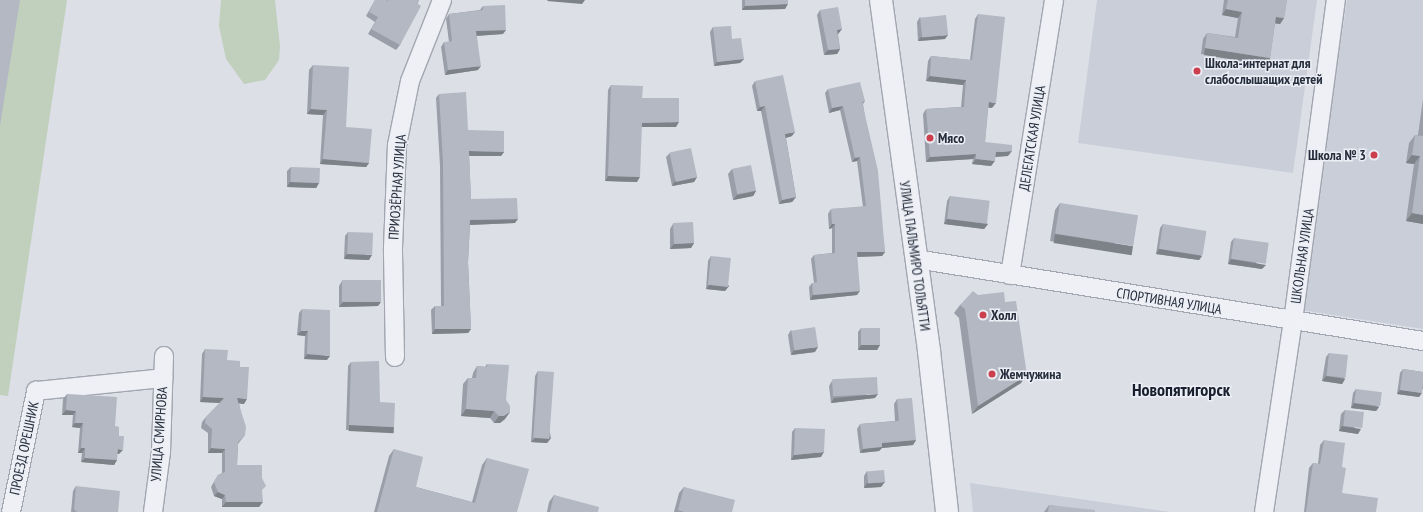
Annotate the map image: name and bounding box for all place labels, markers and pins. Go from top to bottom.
place label: Школа-интернат для слабослышащих детей [1205,55,1323,88]
marker: Школа-интернат для слабослышащих детей [1192,66,1202,76]
place label: Мясо [938,130,964,146]
marker: Мясо [925,133,935,143]
place label: Школа № 3 [1308,147,1366,163]
marker: Школа № 3 [1369,150,1379,160]
place label: Холл [991,307,1017,323]
marker: Холл [978,310,988,320]
place label: Жемчужина [1000,366,1061,382]
marker: Жемчужина [987,369,997,379]

